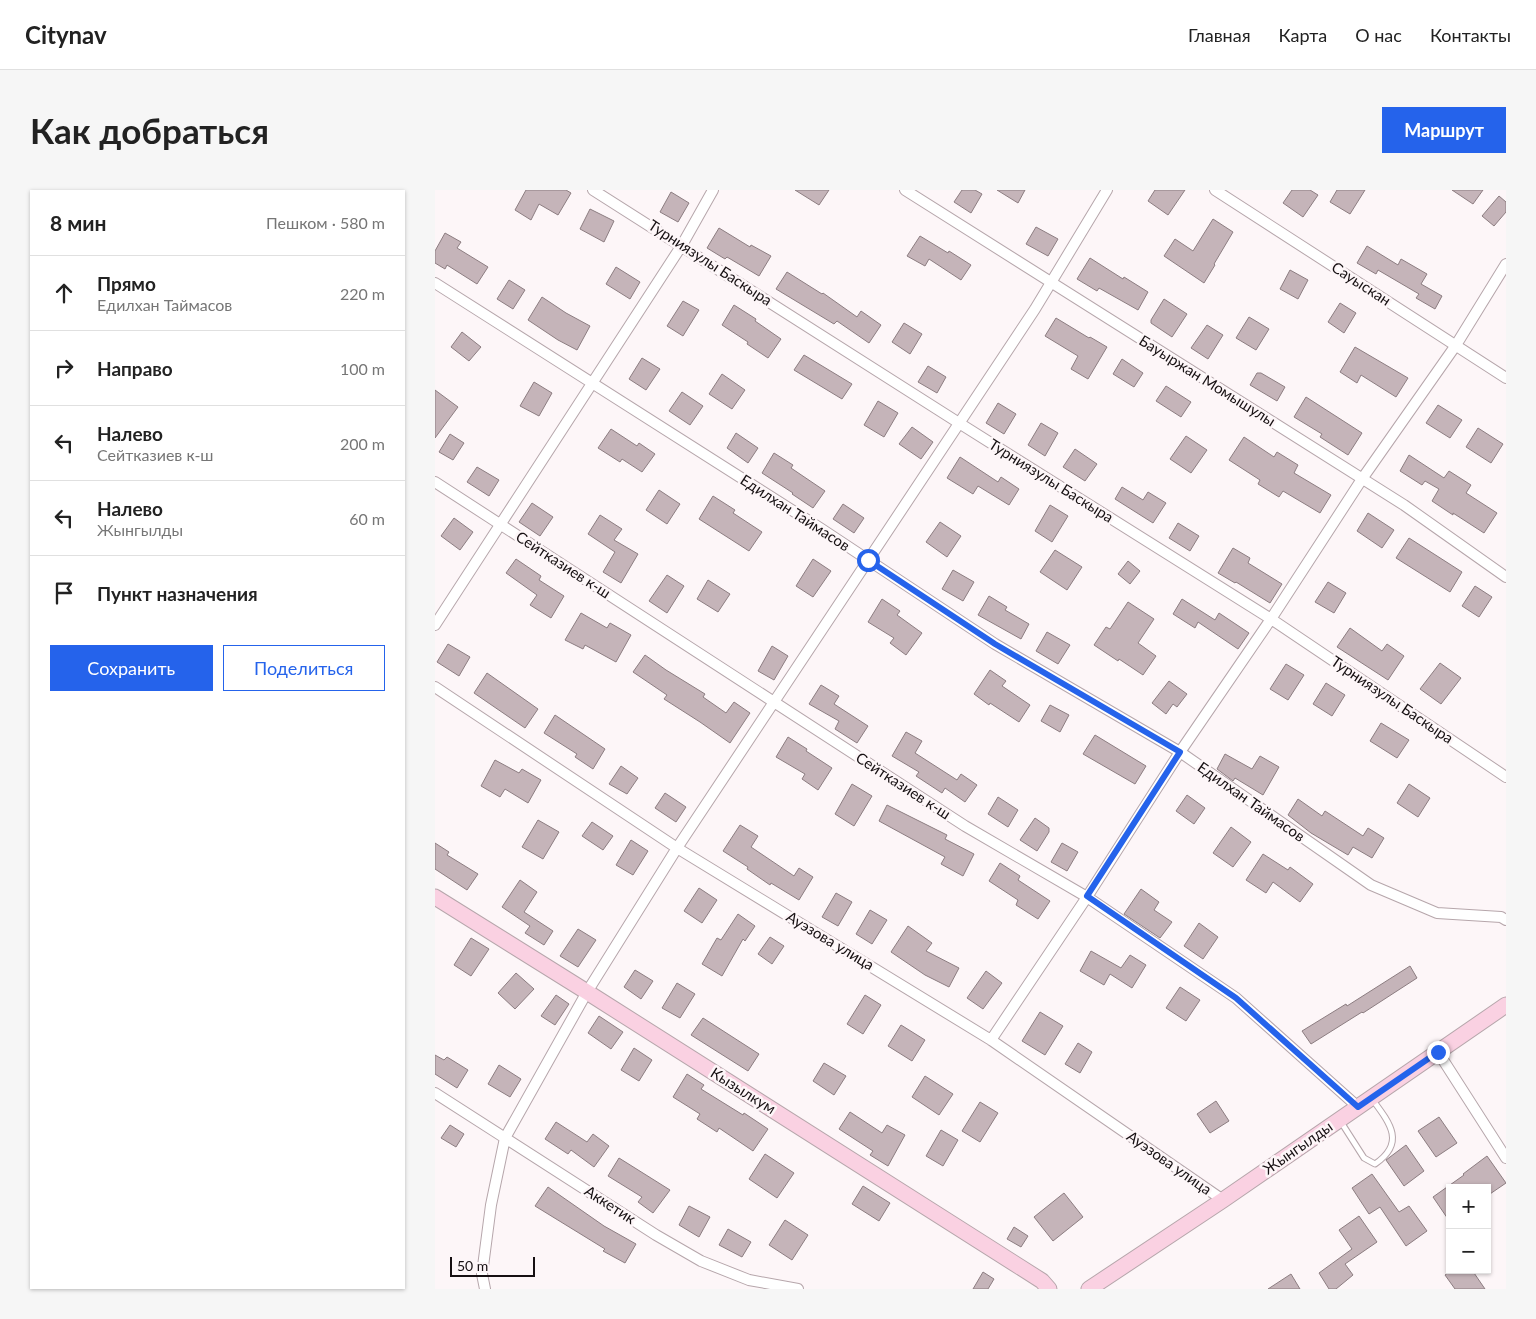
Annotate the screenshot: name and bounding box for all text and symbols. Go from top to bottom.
text: Citynav [25,20,107,49]
text: Главная [1188,24,1251,46]
text: Карта [1279,24,1327,46]
text: О нас [1355,24,1402,46]
text: Контакты [1430,24,1511,46]
button: Маршрут [1382,107,1506,153]
text: Как добраться [30,109,269,151]
text: 8 мин [50,210,107,235]
text: Пешком · 580 m [266,213,385,232]
street label: Турниязулы Баскыра [645,216,776,309]
street label: Сауыскан [1329,257,1394,309]
text: Прямо [97,272,156,295]
icon: ahead [50,279,78,307]
text: 220 m [340,284,385,303]
text: Едилхан Таймасов [97,295,232,314]
street label: Бауыржан Момышулы [1136,331,1279,429]
icon: right [50,354,78,382]
text: Направо [97,357,173,380]
text: 100 m [340,359,385,378]
text: Налево [97,422,163,445]
icon: left [50,429,78,457]
text: 200 m [340,434,385,453]
street label: Турниязулы Баскыра [986,434,1117,526]
text: Сейтказиев к-ш [97,445,214,464]
street label: Едилхан Таймасов [737,470,854,554]
text: Налево [97,497,163,520]
icon: left [50,504,78,532]
text: 60 m [349,509,385,528]
text: Жынгылды [97,520,183,539]
street label: Сейтказиев к-ш [513,527,614,601]
route start [857,549,880,572]
icon: arrive [50,579,78,607]
text: Пункт назначения [97,582,258,605]
button: Сохранить [50,645,213,691]
button: Поделиться [223,645,385,691]
street label: Турниязулы Баскыра [1328,652,1457,747]
street label: Сейтказиев к-ш [853,748,954,822]
street label: Едилхан Таймасов [1194,757,1309,845]
street label: Ауэзова улица [783,907,878,973]
route end [1427,1041,1450,1064]
street label: Кызылкум [708,1063,779,1117]
street label: Жынгылды [1259,1117,1336,1178]
street label: Ауэзова улица [1124,1126,1215,1198]
street label: Аккетик [582,1181,640,1227]
map controls [1446,1184,1491,1274]
button: + [1446,1184,1491,1229]
button: − [1446,1229,1491,1274]
scale bar [450,1254,535,1277]
text: 50 m [457,1257,488,1274]

